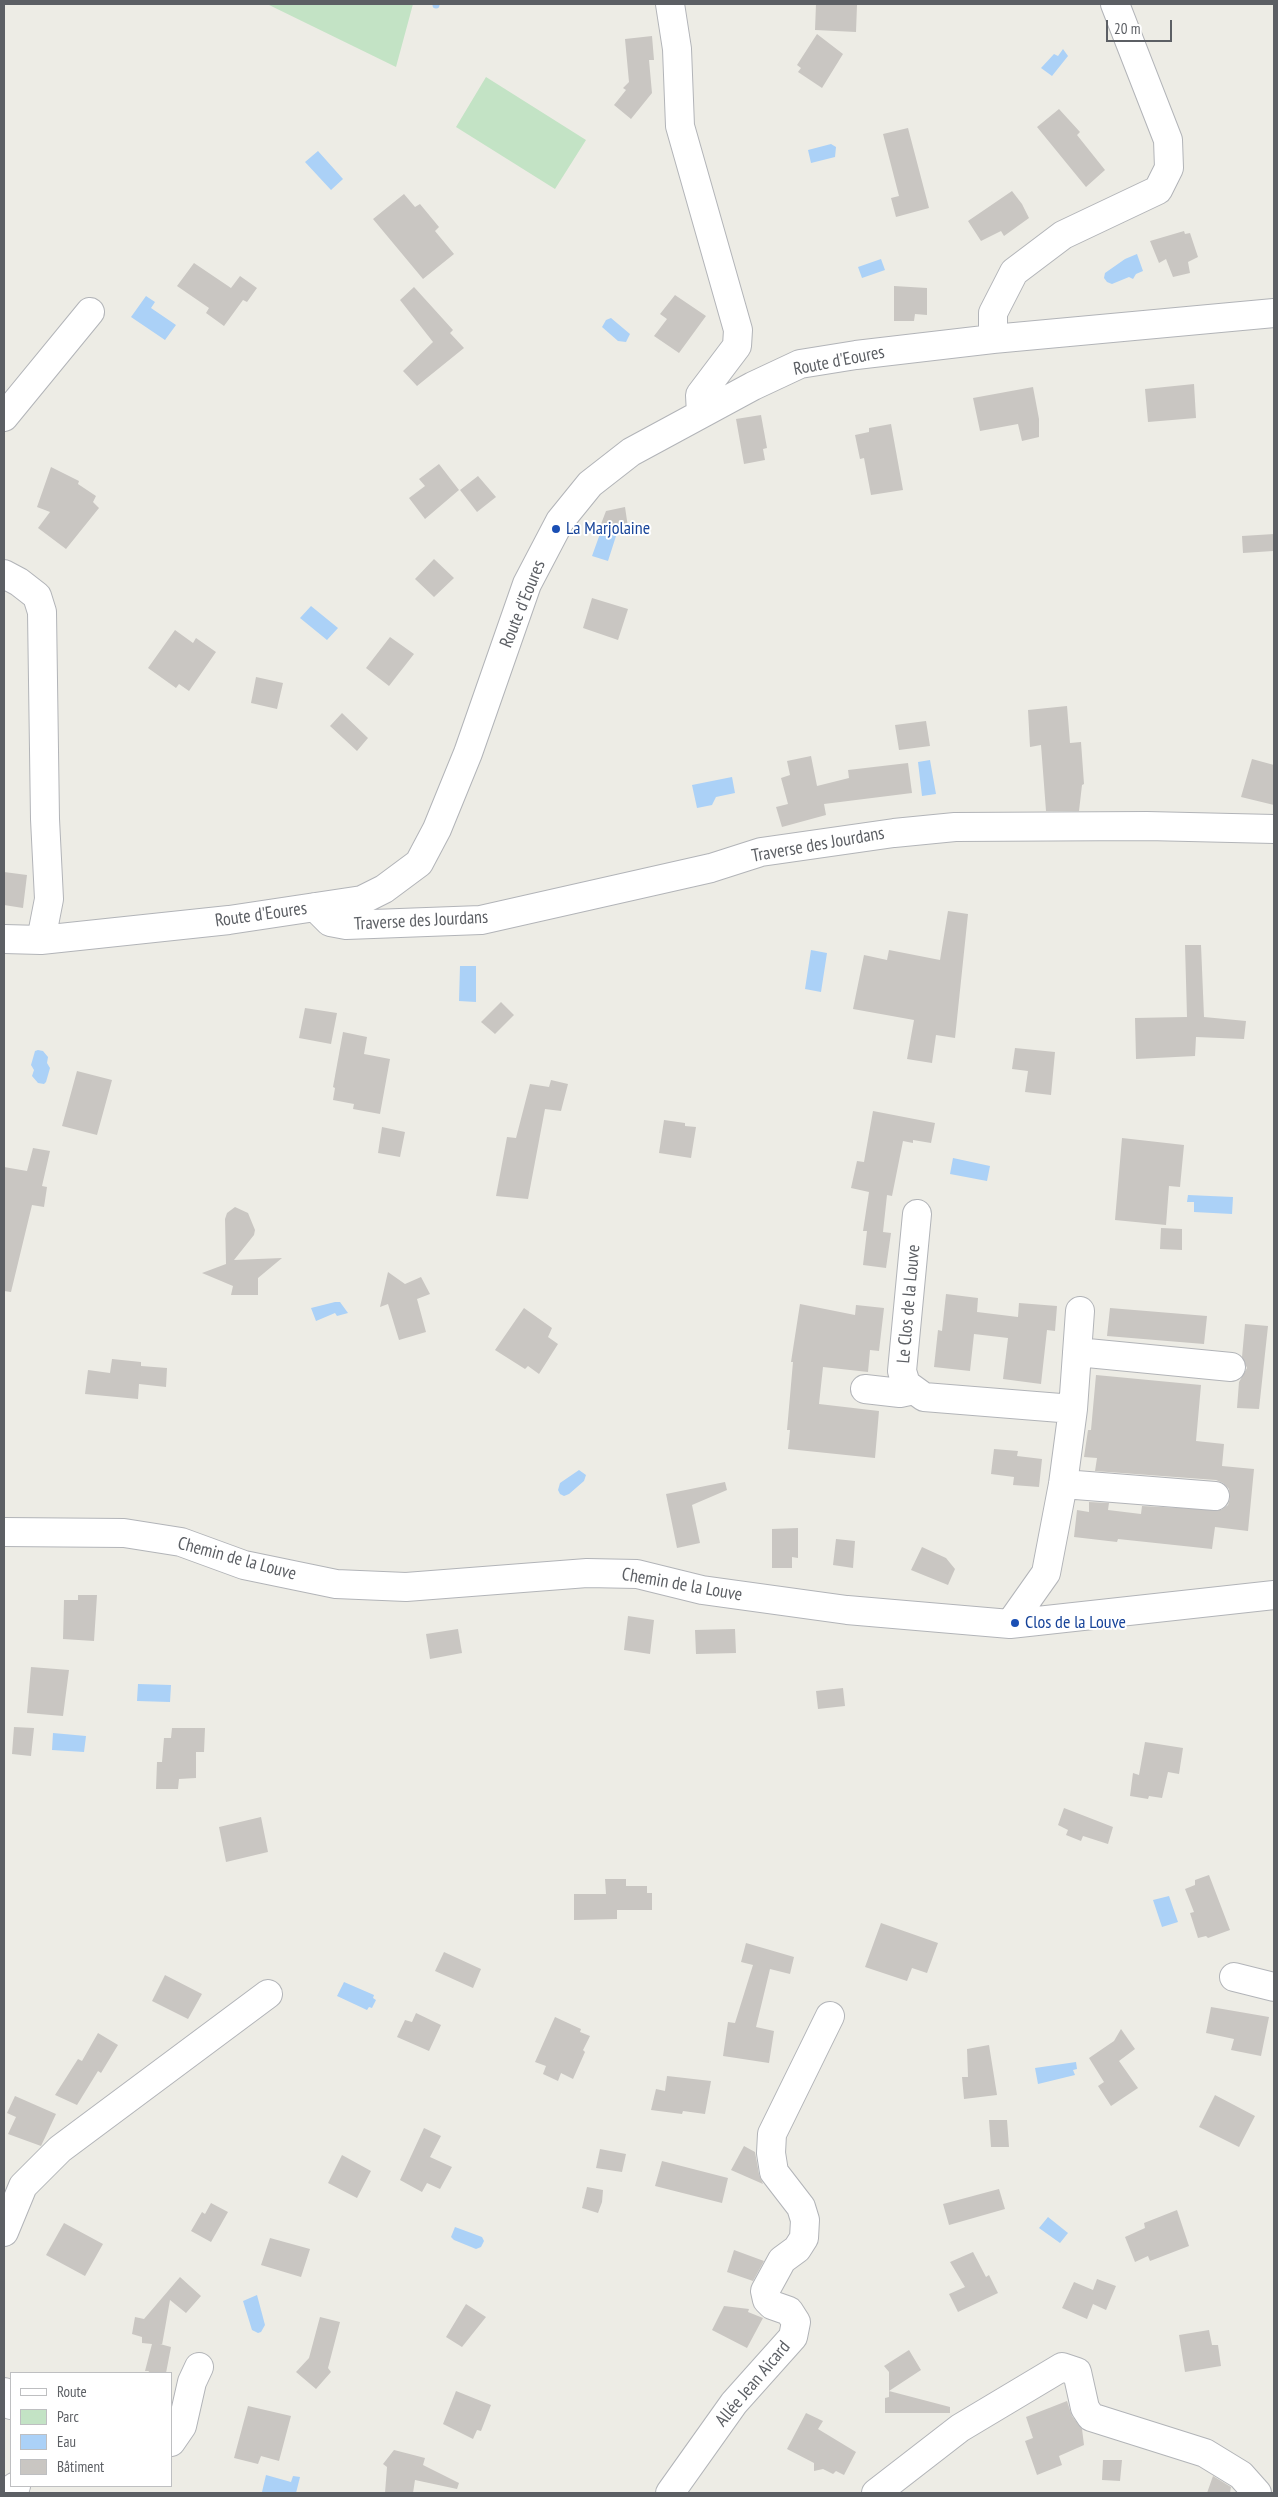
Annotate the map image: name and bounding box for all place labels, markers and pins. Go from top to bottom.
place label: La Marjolaine [566,518,650,540]
marker: La Marjolaine [550,523,562,535]
place label: Clos de la Louve [1025,1612,1126,1634]
marker: Clos de la Louve [1009,1617,1021,1629]

